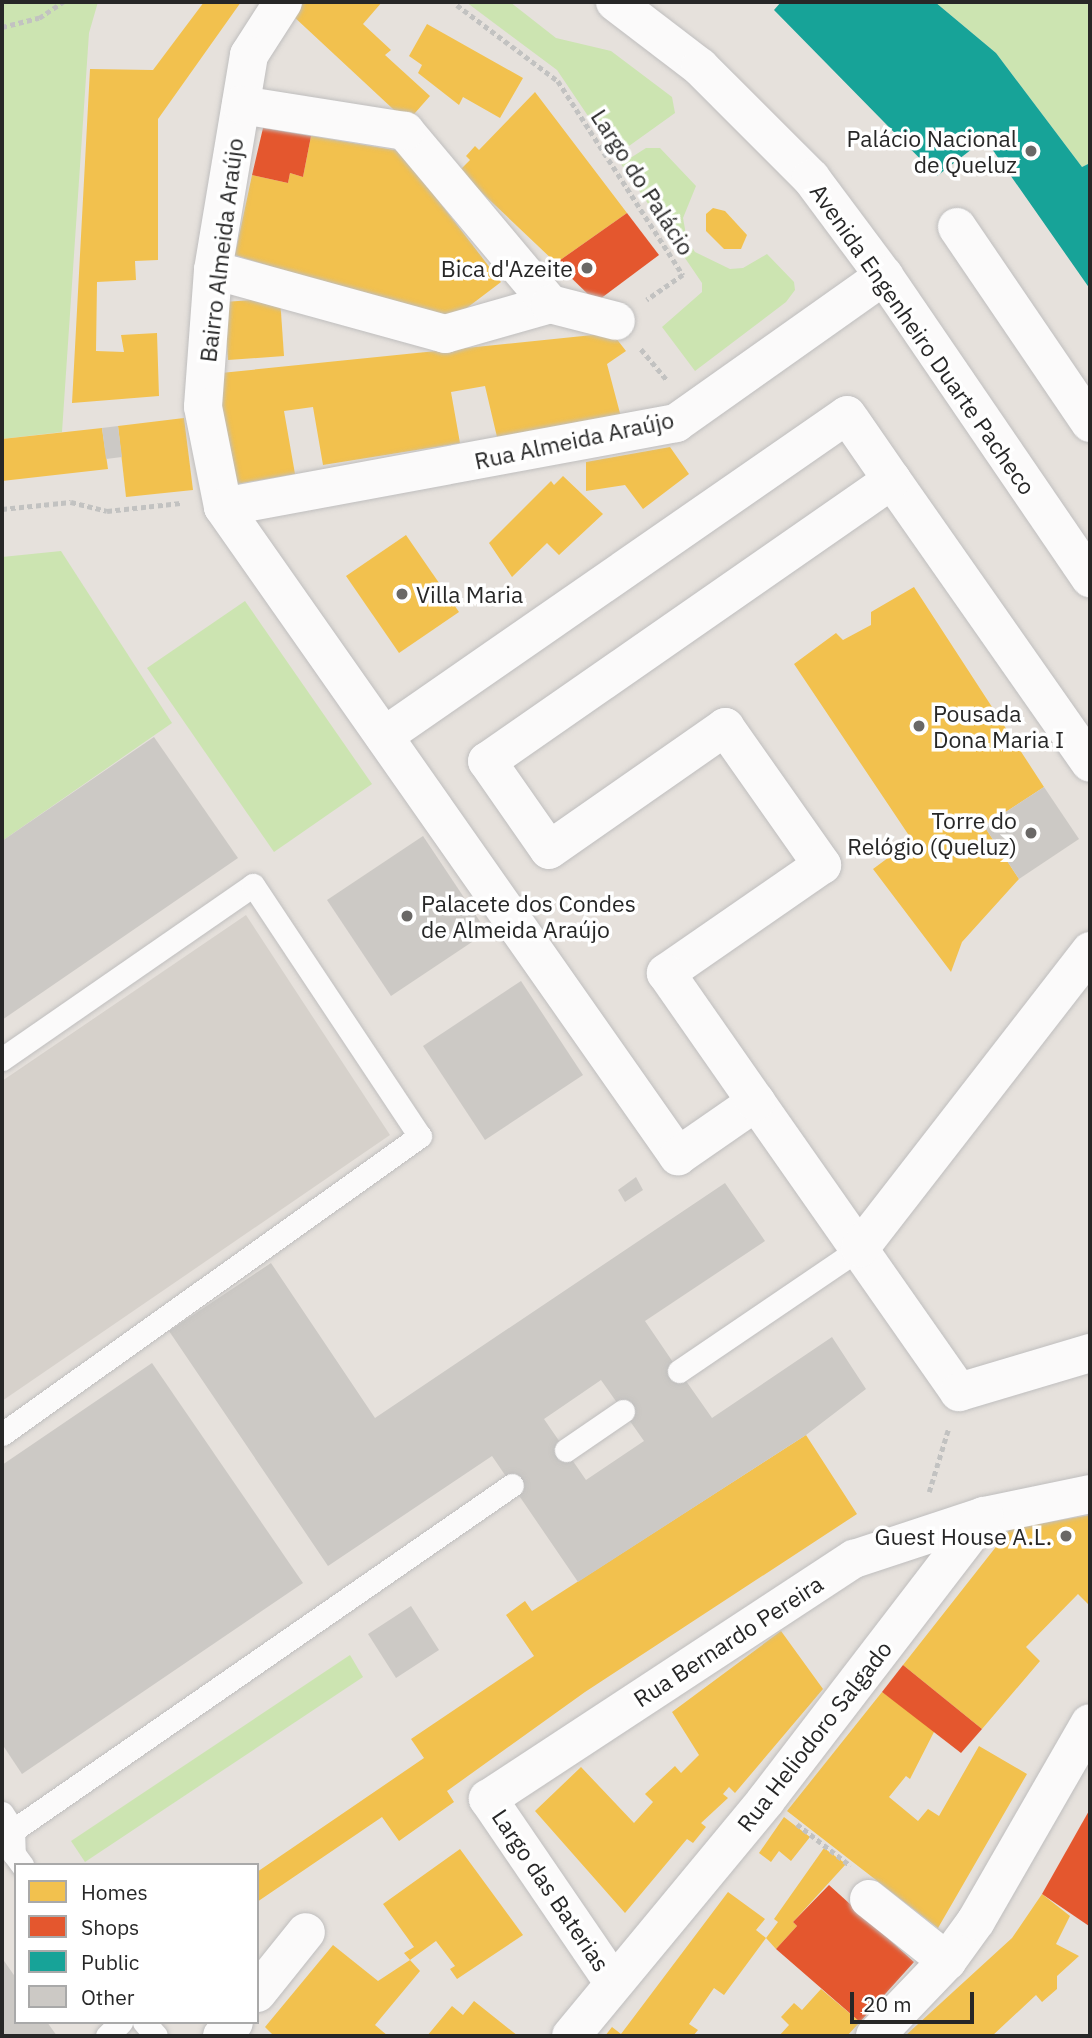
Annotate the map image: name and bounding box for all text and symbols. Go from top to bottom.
street label: Largo do Palácio [586,104,700,260]
place label: Palácio Nacional de Queluz [847,124,1017,178]
street label: Bairro Almeida Araújo [194,136,248,364]
marker: Palácio Nacional de Queluz [1023,143,1039,159]
street label: Avenida Engenheiro Duarte Pacheco [805,178,1041,500]
place label: Bica d'Azeite [441,254,573,282]
marker: Bica d'Azeite [579,260,595,276]
street label: Rua Almeida Araújo [472,405,676,475]
place label: Villa Maria [416,580,523,608]
marker: Villa Maria [394,586,410,602]
place label: Pousada Dona Maria I [933,699,1064,753]
marker: Pousada Dona Maria I [911,718,927,734]
place label: Torre do Relógio (Queluz) [847,806,1017,860]
marker: Torre do Relógio (Queluz) [1023,825,1039,841]
place label: Palacete dos Condes de Almeida Araújo [421,889,636,943]
marker: Palacete dos Condes de Almeida Araújo [399,908,415,924]
place label: Guest House A.L. [875,1522,1052,1550]
marker: Guest House A.L. [1058,1528,1074,1544]
street label: Rua Bernardo Pereira [628,1569,828,1713]
street label: Rua Heliodoro Salgado [731,1635,897,1837]
street label: Largo das Baterias [486,1804,616,1976]
legend [14,1863,259,2024]
text: Homes [81,1878,148,1906]
text: Shops [81,1913,139,1941]
text: Public [81,1948,139,1976]
scale bar [854,1979,978,2023]
text: Other [81,1983,134,2011]
text: 20 m [863,1990,912,2018]

